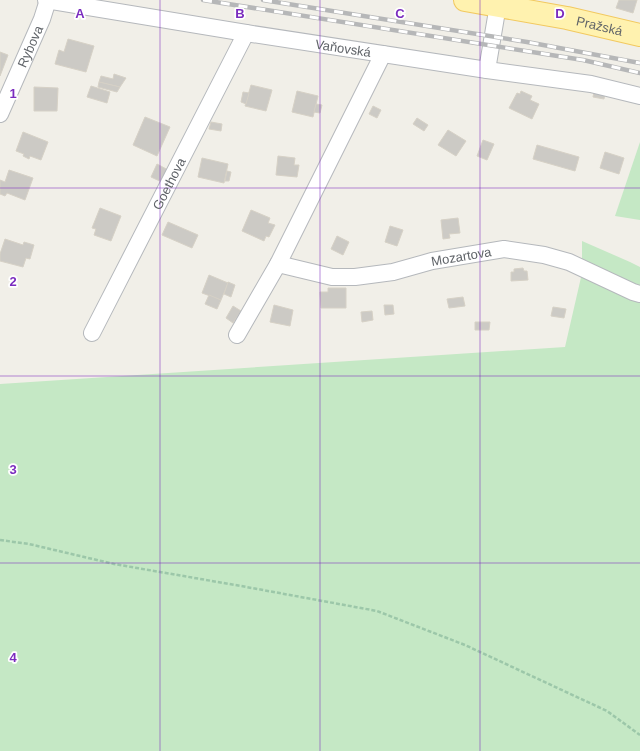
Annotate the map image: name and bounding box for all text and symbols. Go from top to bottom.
text: A [75,6,85,21]
text: B [235,6,245,21]
text: C [395,6,405,21]
text: D [555,6,565,21]
street label: Pražská [575,13,625,39]
street label: Rybova [15,23,46,70]
street label: Vaňovská [314,37,373,60]
text: 1 [9,86,17,101]
street label: Goethova [150,155,189,212]
street label: Mozartova [430,244,493,269]
text: 2 [9,274,17,289]
text: 3 [9,462,17,477]
text: 4 [9,650,17,665]

